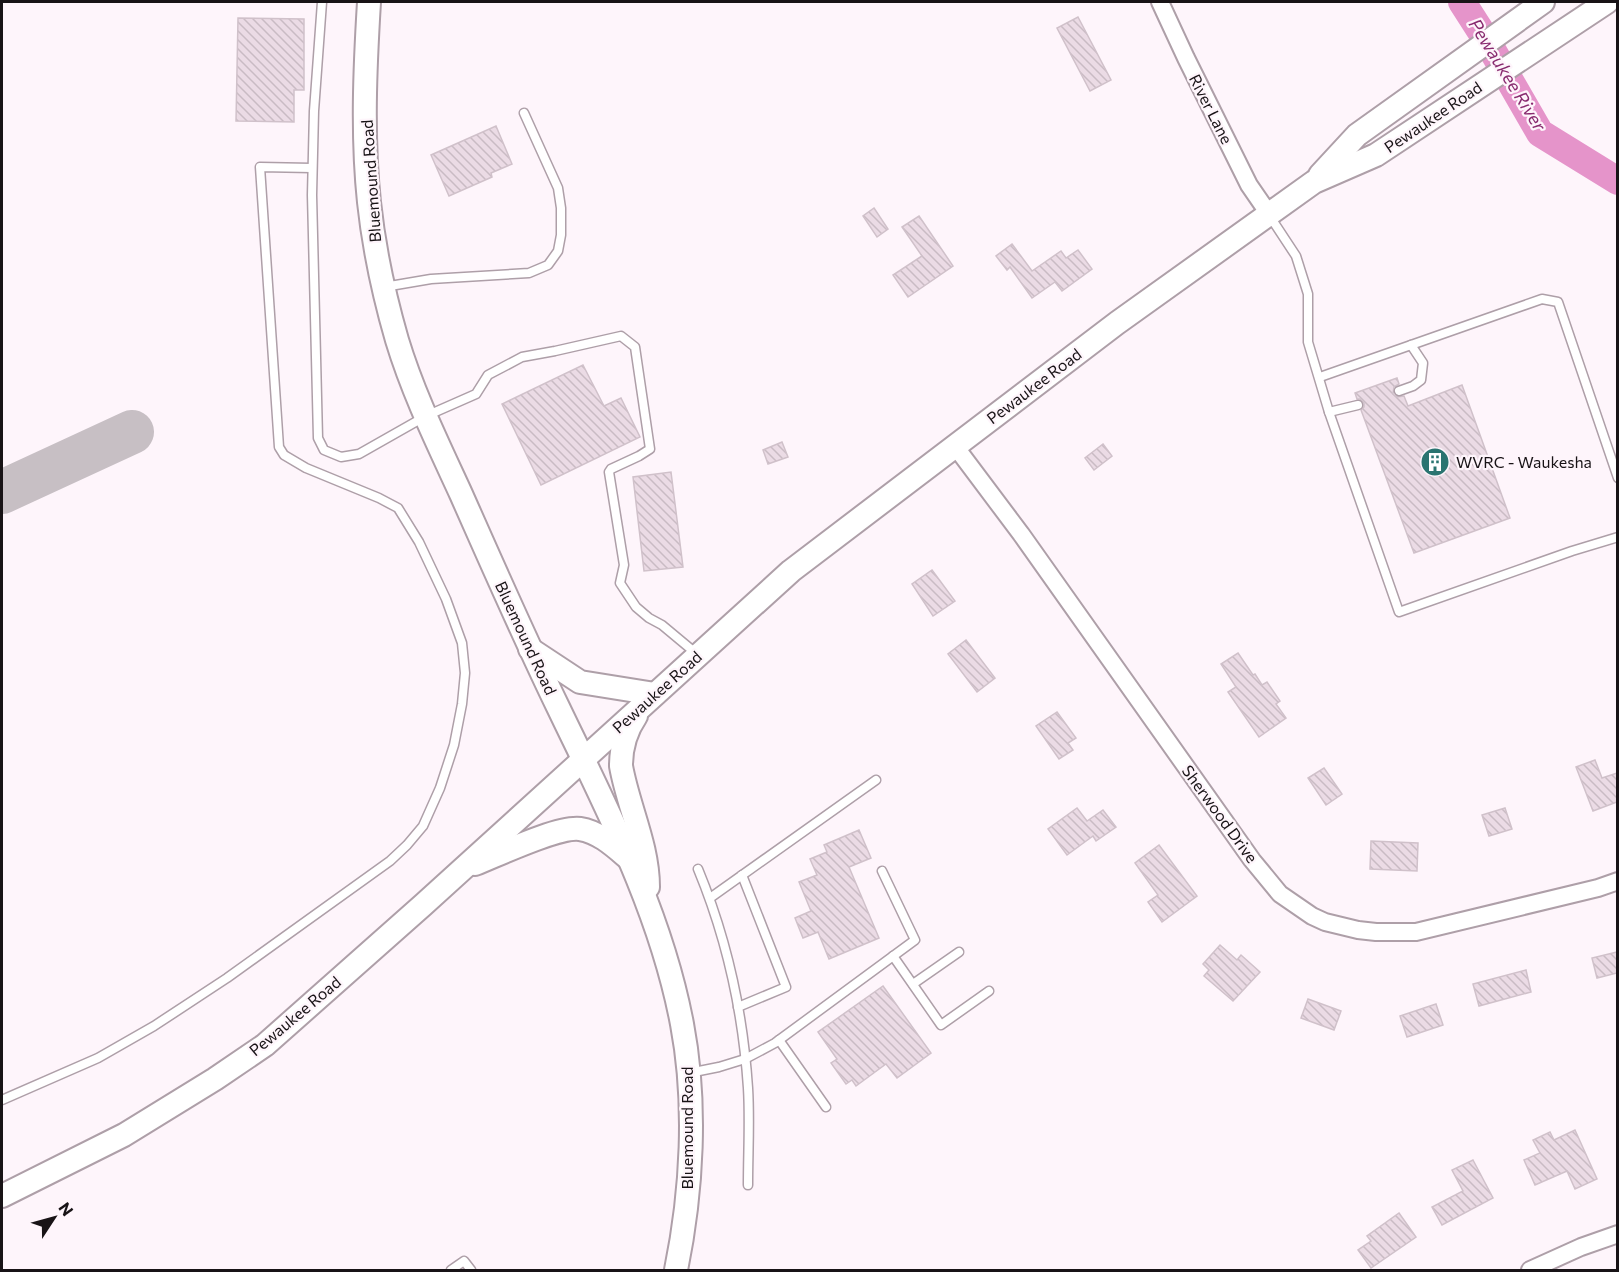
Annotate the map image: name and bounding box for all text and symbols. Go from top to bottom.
water label: Pewaukee River [1465,14,1552,135]
street label: River Lane [1186,71,1237,147]
street label: Pewaukee Road [1380,77,1485,156]
street label: Bluemound Road [357,119,384,243]
street label: Pewaukee Road [983,344,1085,427]
building icon: WVRC - Waukesha [1419,446,1451,478]
place label: WVRC - Waukesha [1456,452,1592,471]
street label: Bluemound Road [492,578,561,698]
street label: Pewaukee Road [608,647,705,737]
street label: Sherwood Drive [1179,761,1262,866]
street label: Pewaukee Road [245,972,344,1059]
street label: Bluemound Road [677,1066,696,1190]
north arrow [24,1188,84,1248]
text: N [55,1198,78,1219]

